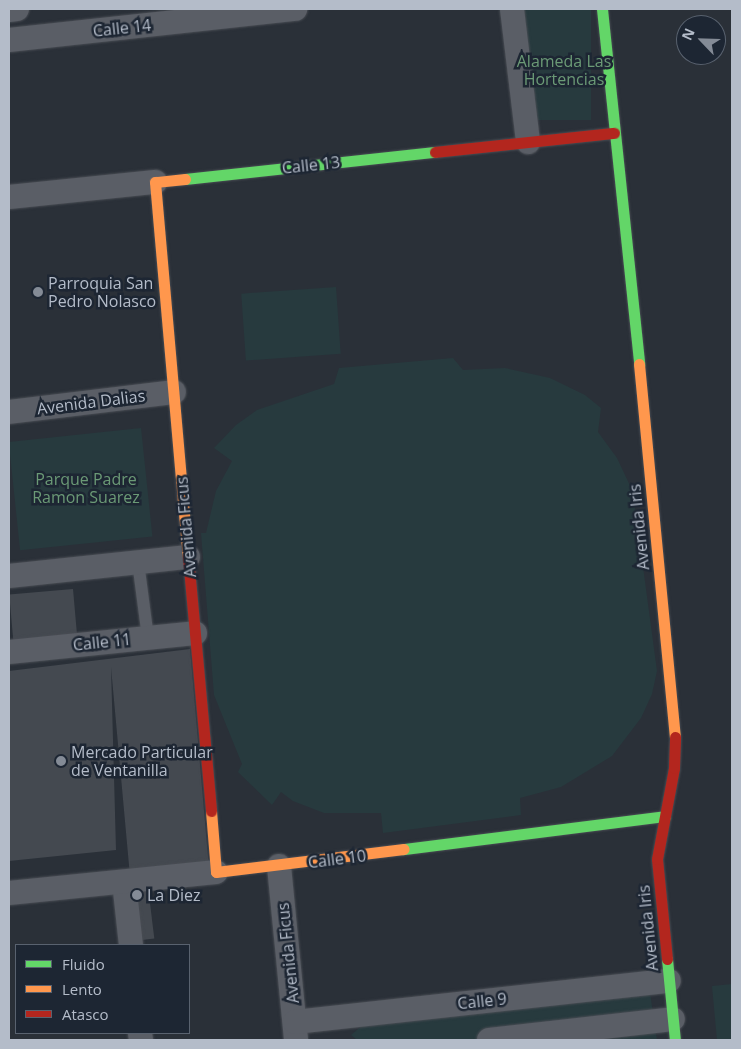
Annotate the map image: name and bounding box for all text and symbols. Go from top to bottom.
street label: Calle 14 [92,15,152,41]
north arrow [676,15,726,65]
text: N [677,25,699,43]
park label: Alameda Las Hortencias [517,51,611,89]
street label: Calle 13 [281,152,341,178]
place label: Parroquia San Pedro Nolasco [48,273,156,311]
marker: Parroquia San Pedro Nolasco [32,286,44,298]
street label: Avenida Dalias [36,386,146,418]
park label: Parque Padre Ramon Suarez [32,469,140,507]
street label: Avenida Ficus [172,476,200,578]
street label: Avenida Iris [625,483,653,571]
street label: Calle 11 [72,629,132,655]
place label: Mercado Particular de Ventanilla [71,742,213,780]
marker: Mercado Particular de Ventanilla [55,755,67,767]
street label: Calle 10 [307,846,367,872]
street label: Avenida Iris [634,884,662,972]
place label: La Diez [147,885,201,905]
marker: La Diez [131,889,143,901]
street label: Avenida Ficus [273,902,303,1004]
legend [15,944,190,1034]
text: Fluido [62,954,105,974]
text: Lento [62,979,102,999]
street label: Calle 9 [456,989,508,1013]
text: Atasco [62,1004,109,1024]

